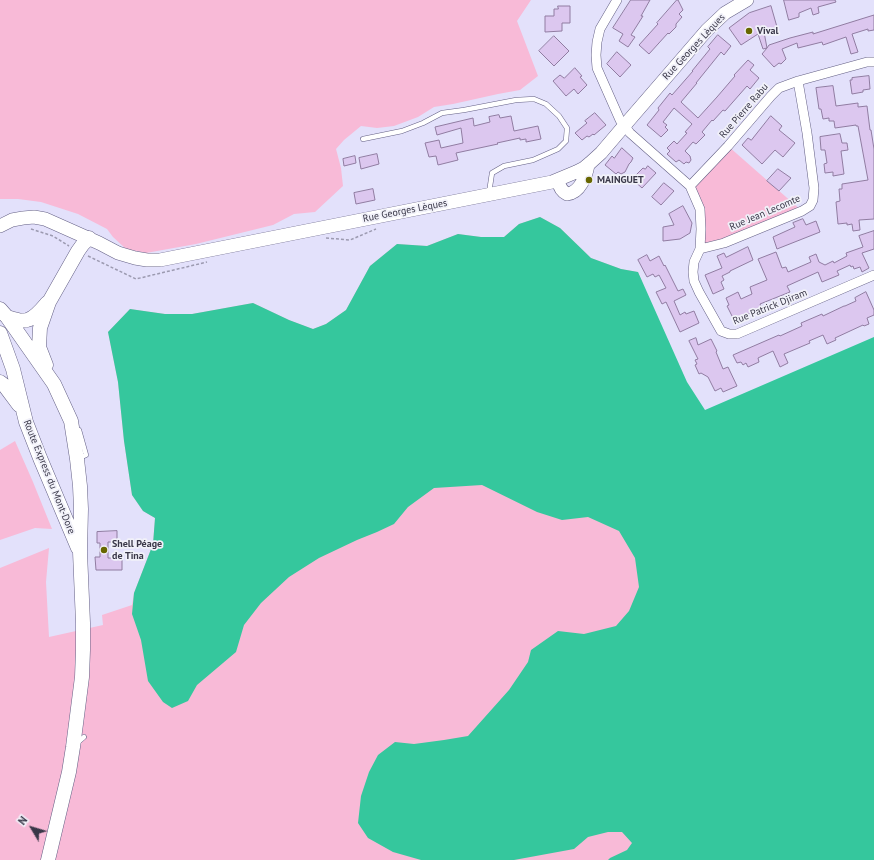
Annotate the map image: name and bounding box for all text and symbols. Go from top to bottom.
street label: Rue Georges Lèques [660,12,728,82]
place label: Vival [757,25,778,37]
marker: Vival [744,26,754,36]
street label: Rue Pierre Rabu [717,81,771,141]
place label: MAINGUET [597,174,644,186]
marker: MAINGUET [584,175,594,185]
street label: Rue Jean Lecomte [728,193,802,233]
street label: Rue Georges Lèques [362,197,448,225]
street label: Rue Patrick Djiram [731,287,809,327]
street label: Route Express du Mont-Dore [21,418,77,536]
place label: Shell Péage de Tina [112,538,162,562]
marker: Shell Péage de Tina [99,545,109,555]
north arrow [12,808,52,848]
text: N [15,813,30,828]

